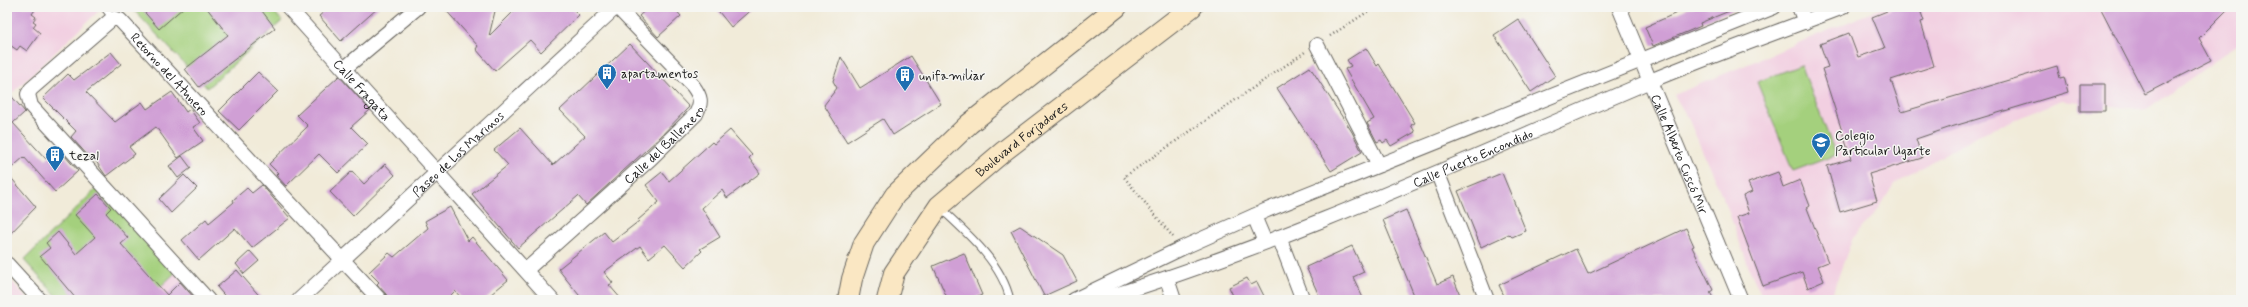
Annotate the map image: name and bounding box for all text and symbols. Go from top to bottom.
street label: Retorno del Atunero [126,30,212,120]
street label: Calle Fragata [329,56,394,125]
building icon: apartamentos [596,62,618,90]
building icon: unifamiliar [894,64,916,92]
place label: apartamentos [621,66,699,83]
place label: unifamiliar [919,68,986,85]
street label: Calle Alberto Cuscó Mir [1646,92,1712,218]
street label: Boulevard Forjadores [973,98,1072,181]
street label: Calle del Ballenero [621,104,708,188]
street label: Paseo de Los Marinos [409,108,508,201]
street label: Calle Puerto Encondido [1411,126,1536,192]
place label: Colegio Particular Ugarte [1835,128,1931,160]
school or university icon: Colegio Particular Ugarte [1810,131,1832,159]
building icon: tezal [44,144,66,172]
place label: tezal [68,148,99,165]

